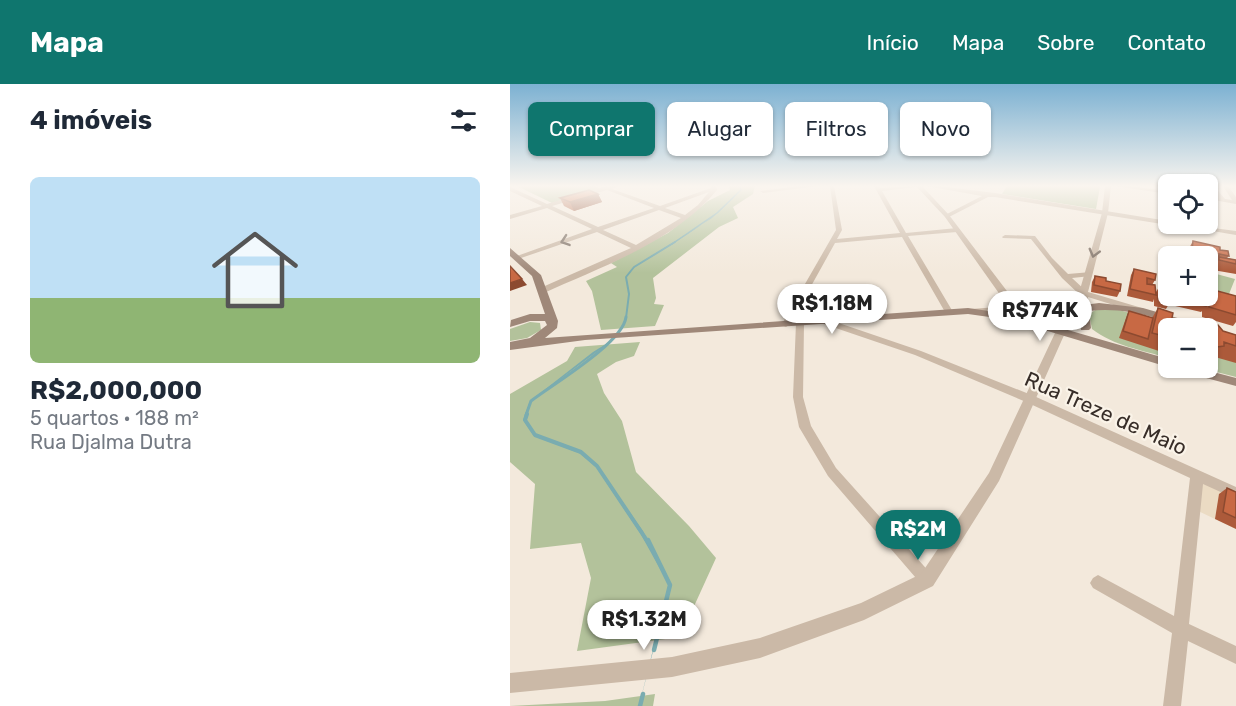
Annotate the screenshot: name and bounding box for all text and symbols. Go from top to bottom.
text: Mapa [30,26,104,59]
text: Início [867,30,919,55]
text: Mapa [952,30,1004,55]
text: Sobre [1037,30,1094,55]
text: Contato [1127,30,1206,55]
chip: Comprar [528,102,655,156]
chip: Alugar [667,102,773,156]
chip: Filtros [785,102,888,156]
chip: Novo [900,102,991,156]
icon: filters [447,104,480,137]
text: 4 imóveis [30,105,152,136]
map controls [1158,174,1218,378]
button: locate [1158,174,1218,234]
icon: home [201,216,309,324]
one-way arrow [560,234,571,247]
button: + [1158,246,1218,306]
one-way arrow [1089,247,1101,258]
pin: R$1.18M [777,284,887,335]
text: R$1.18M [791,291,873,315]
pin: R$774K [991,291,1089,342]
text: R$774K [1002,298,1078,322]
button: − [1158,318,1218,378]
street label: Rua Treze de Maio [1021,366,1191,460]
text: R$2,000,000 [30,375,202,406]
text: 5 quartos · 188 m² [30,406,199,430]
text: Rua Djalma Dutra [30,430,192,454]
pin: R$2M [882,510,954,561]
text: R$2M [890,517,946,541]
pin: R$1.32M [589,600,699,651]
text: R$1.32M [601,607,687,631]

